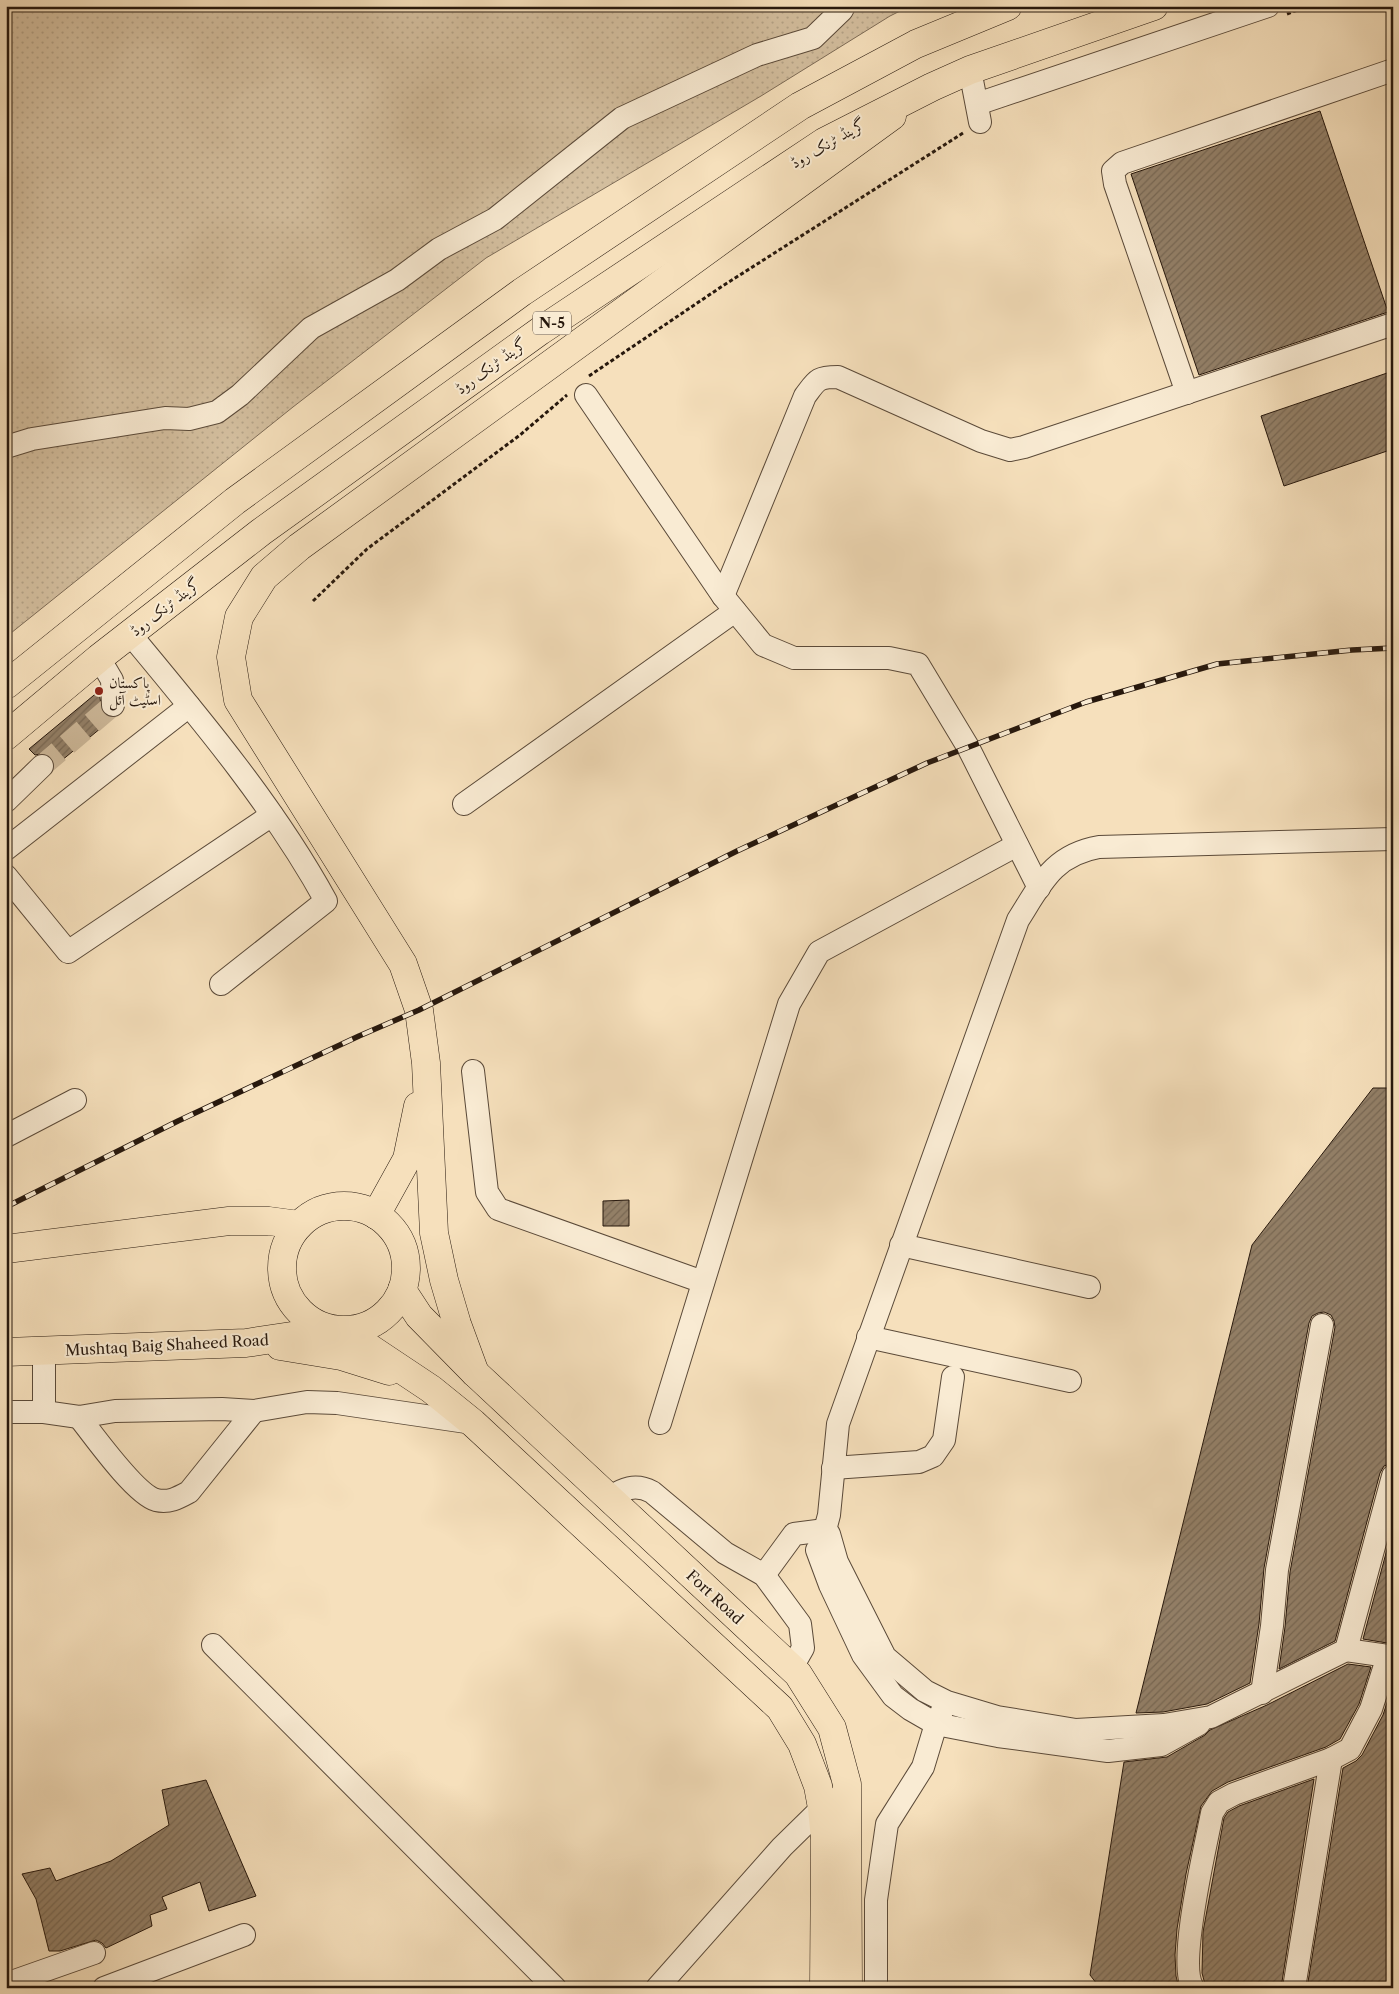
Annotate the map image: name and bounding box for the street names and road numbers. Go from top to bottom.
street label: گرینڈ ٹرنک روڈ [787,114,869,173]
road number: N-5 [533,312,571,334]
street label: گرینڈ ٹرنک روڈ [452,334,531,399]
street label: گرینڈ ٹرنک روڈ [126,574,204,641]
street label: Mushtaq Baig Shaheed Road [65,1330,269,1360]
street label: Fort Road [683,1566,747,1628]

